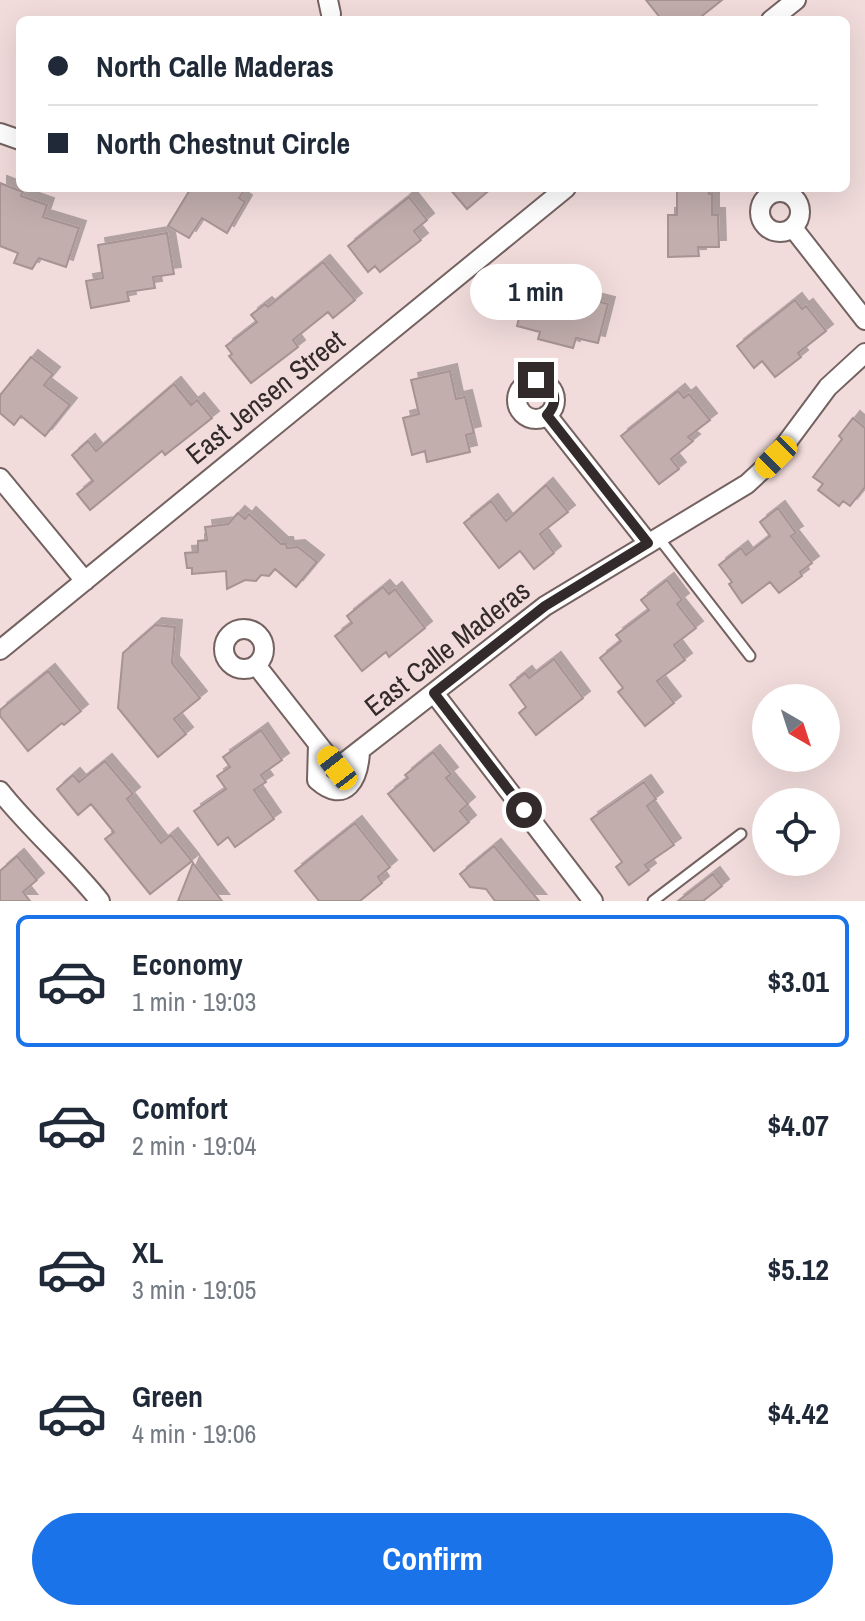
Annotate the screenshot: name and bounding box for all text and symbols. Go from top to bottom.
text: North Calle Maderas [96,46,334,86]
text: North Chestnut Circle [96,123,350,163]
callout: 1 min [470,264,602,320]
text: 1 min [508,274,564,309]
street label: East Jensen Street [178,321,352,473]
route end [518,362,554,398]
car [751,432,801,482]
street label: East Calle Maderas [356,571,538,725]
north arrow [752,684,840,772]
map controls [752,684,840,876]
car [313,742,361,794]
button: locate [752,788,840,876]
route start [506,792,542,828]
text: Economy [132,944,243,984]
icon: car [36,945,108,1017]
text: $3.01 [767,961,829,1001]
text: 1 min · 19:03 [132,984,256,1019]
text: Comfort [132,1088,228,1128]
icon: car [36,1089,108,1161]
text: $4.07 [767,1105,829,1145]
text: 2 min · 19:04 [132,1128,256,1163]
text: XL [132,1232,163,1272]
icon: car [36,1233,108,1305]
text: $5.12 [767,1249,829,1289]
text: 3 min · 19:05 [132,1272,256,1307]
text: Green [132,1376,203,1416]
icon: car [36,1377,108,1449]
text: $4.42 [767,1393,829,1433]
text: 4 min · 19:06 [132,1416,256,1451]
button: Confirm [32,1513,833,1605]

